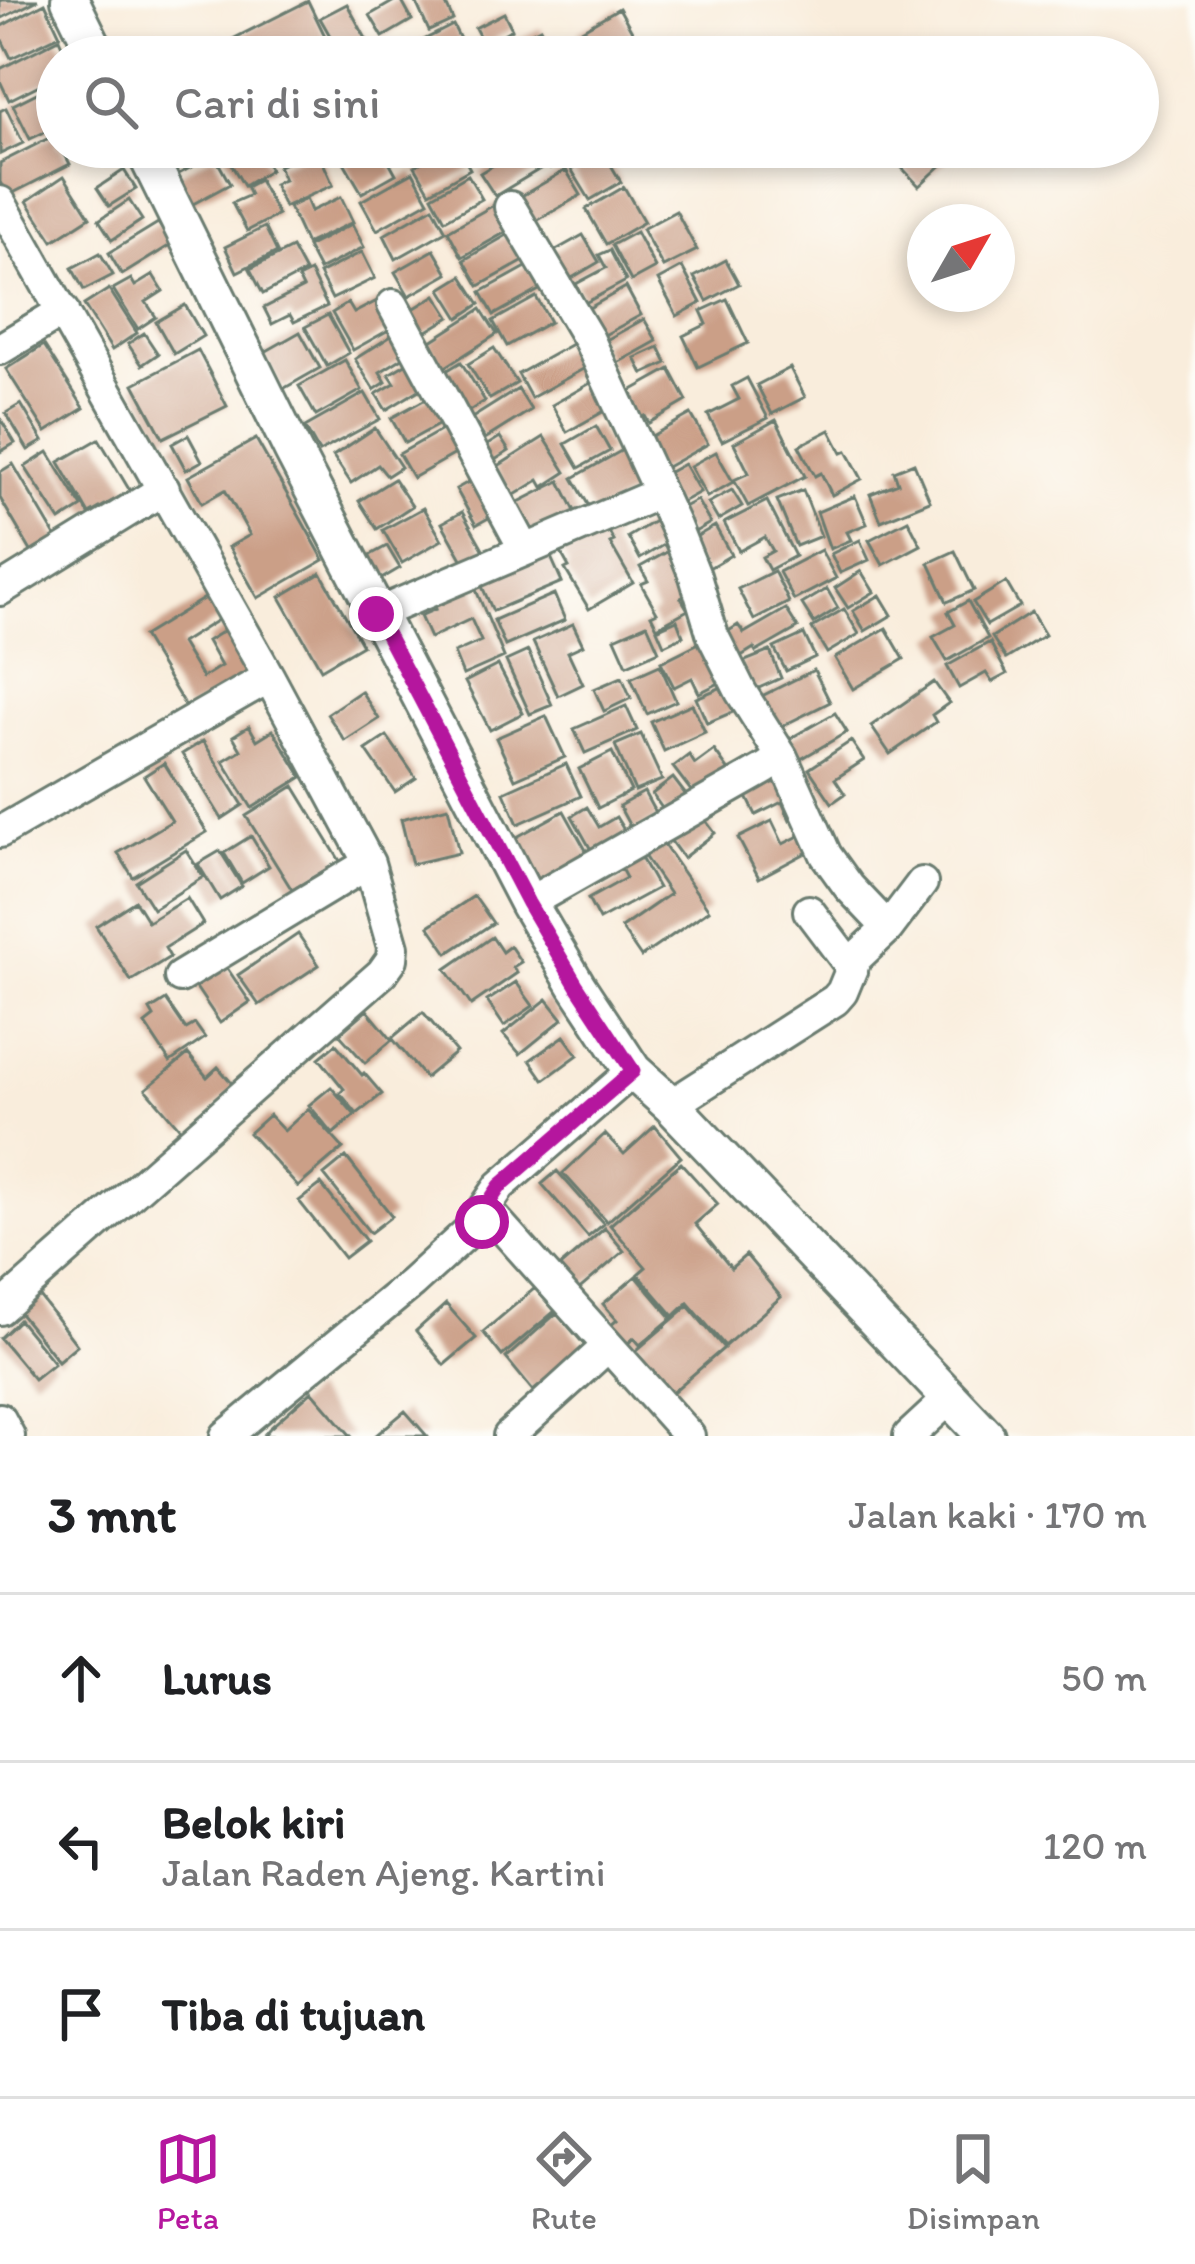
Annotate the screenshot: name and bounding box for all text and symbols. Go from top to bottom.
search box [36,36,1159,168]
icon: search [78,69,144,135]
text: Cari di sini [174,75,380,129]
north arrow [907,204,1015,312]
route end [349,587,403,641]
route start [455,1195,509,1249]
text: 3 mnt [48,1484,177,1545]
text: Jalan kaki · 170 m [848,1491,1147,1538]
icon: ahead [48,1645,114,1711]
text: Lurus [162,1651,272,1705]
text: 50 m [1061,1654,1147,1701]
text: Belok kiri [162,1795,345,1849]
icon: left [48,1813,114,1879]
text: 120 m [1043,1822,1147,1869]
text: Jalan Raden Ajeng. Kartini [162,1849,606,1896]
icon: arrive [48,1981,114,2047]
text: Tiba di tujuan [162,1987,425,2041]
tab: Peta [155,2126,221,2237]
tab: Rute [531,2126,597,2237]
tab: Disimpan [907,2126,1040,2237]

